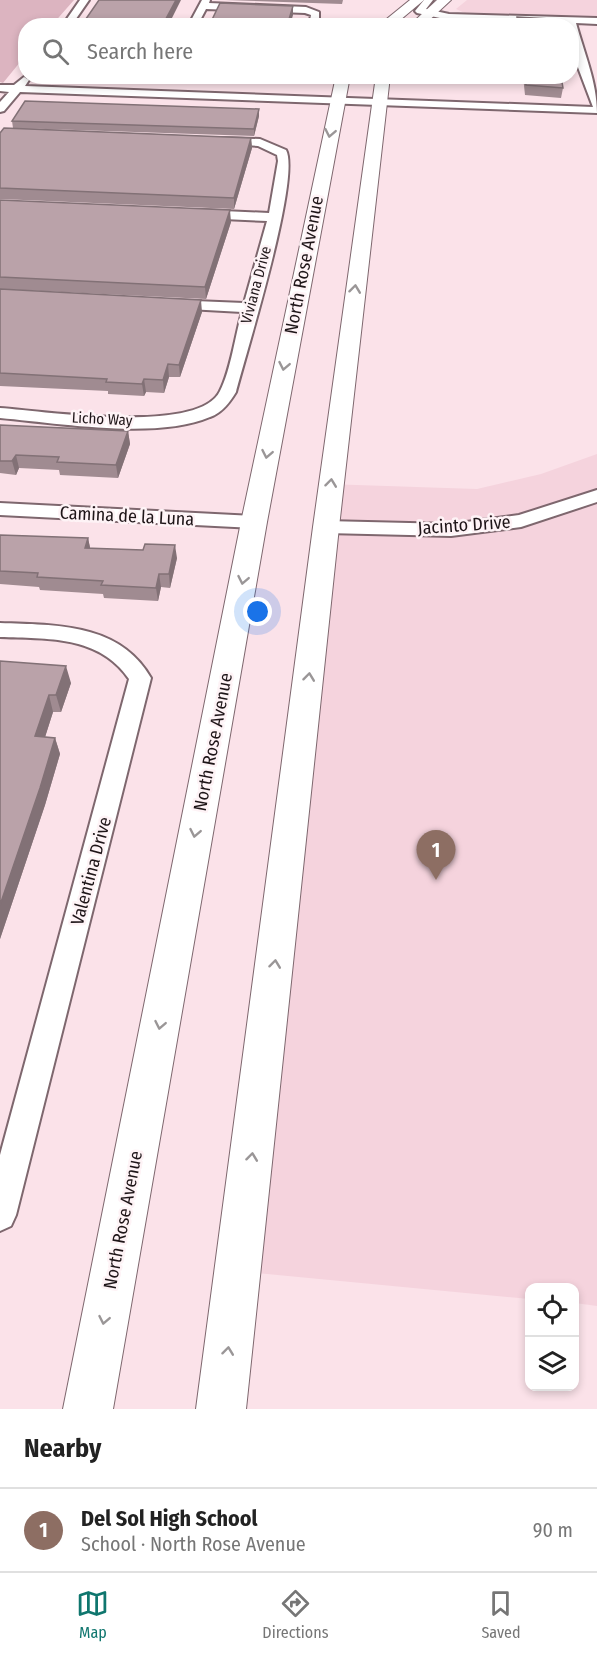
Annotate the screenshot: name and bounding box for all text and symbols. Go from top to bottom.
search box [18,18,579,84]
icon: search [39,35,72,68]
text: Search here [87,38,193,65]
one-way arrow [324,128,337,138]
street label: North Rose Avenue [280,194,328,336]
street label: Viviana Drive [237,244,275,326]
one-way arrow [348,285,361,294]
one-way arrow [278,361,291,371]
street label: Licho Way [71,408,133,430]
one-way arrow [261,449,274,459]
one-way arrow [325,478,337,488]
street label: Camina de la Luna [59,501,195,531]
street label: Jacinto Drive [417,511,511,539]
one-way arrow [237,574,250,584]
your location [243,597,272,626]
street label: North Rose Avenue [189,671,237,813]
one-way arrow [302,672,315,681]
street label: Valentina Drive [66,814,116,928]
one-way arrow [190,829,202,838]
pin: 1 [416,830,456,880]
one-way arrow [268,959,281,968]
one-way arrow [154,1020,167,1030]
street label: North Rose Avenue [99,1149,147,1291]
one-way arrow [245,1153,258,1162]
map controls [525,1283,579,1391]
button: locate [525,1283,579,1337]
one-way arrow [98,1315,111,1325]
button: layers [525,1337,579,1391]
one-way arrow [222,1346,234,1356]
text: Nearby [24,1433,101,1464]
text: Del Sol High School [81,1505,258,1532]
text: 1 [39,1518,48,1542]
text: 90 m [533,1518,573,1542]
text: School · North Rose Avenue [81,1532,306,1556]
tab: Map [76,1587,109,1642]
tab: Directions [262,1587,329,1642]
tab: Saved [481,1587,521,1642]

